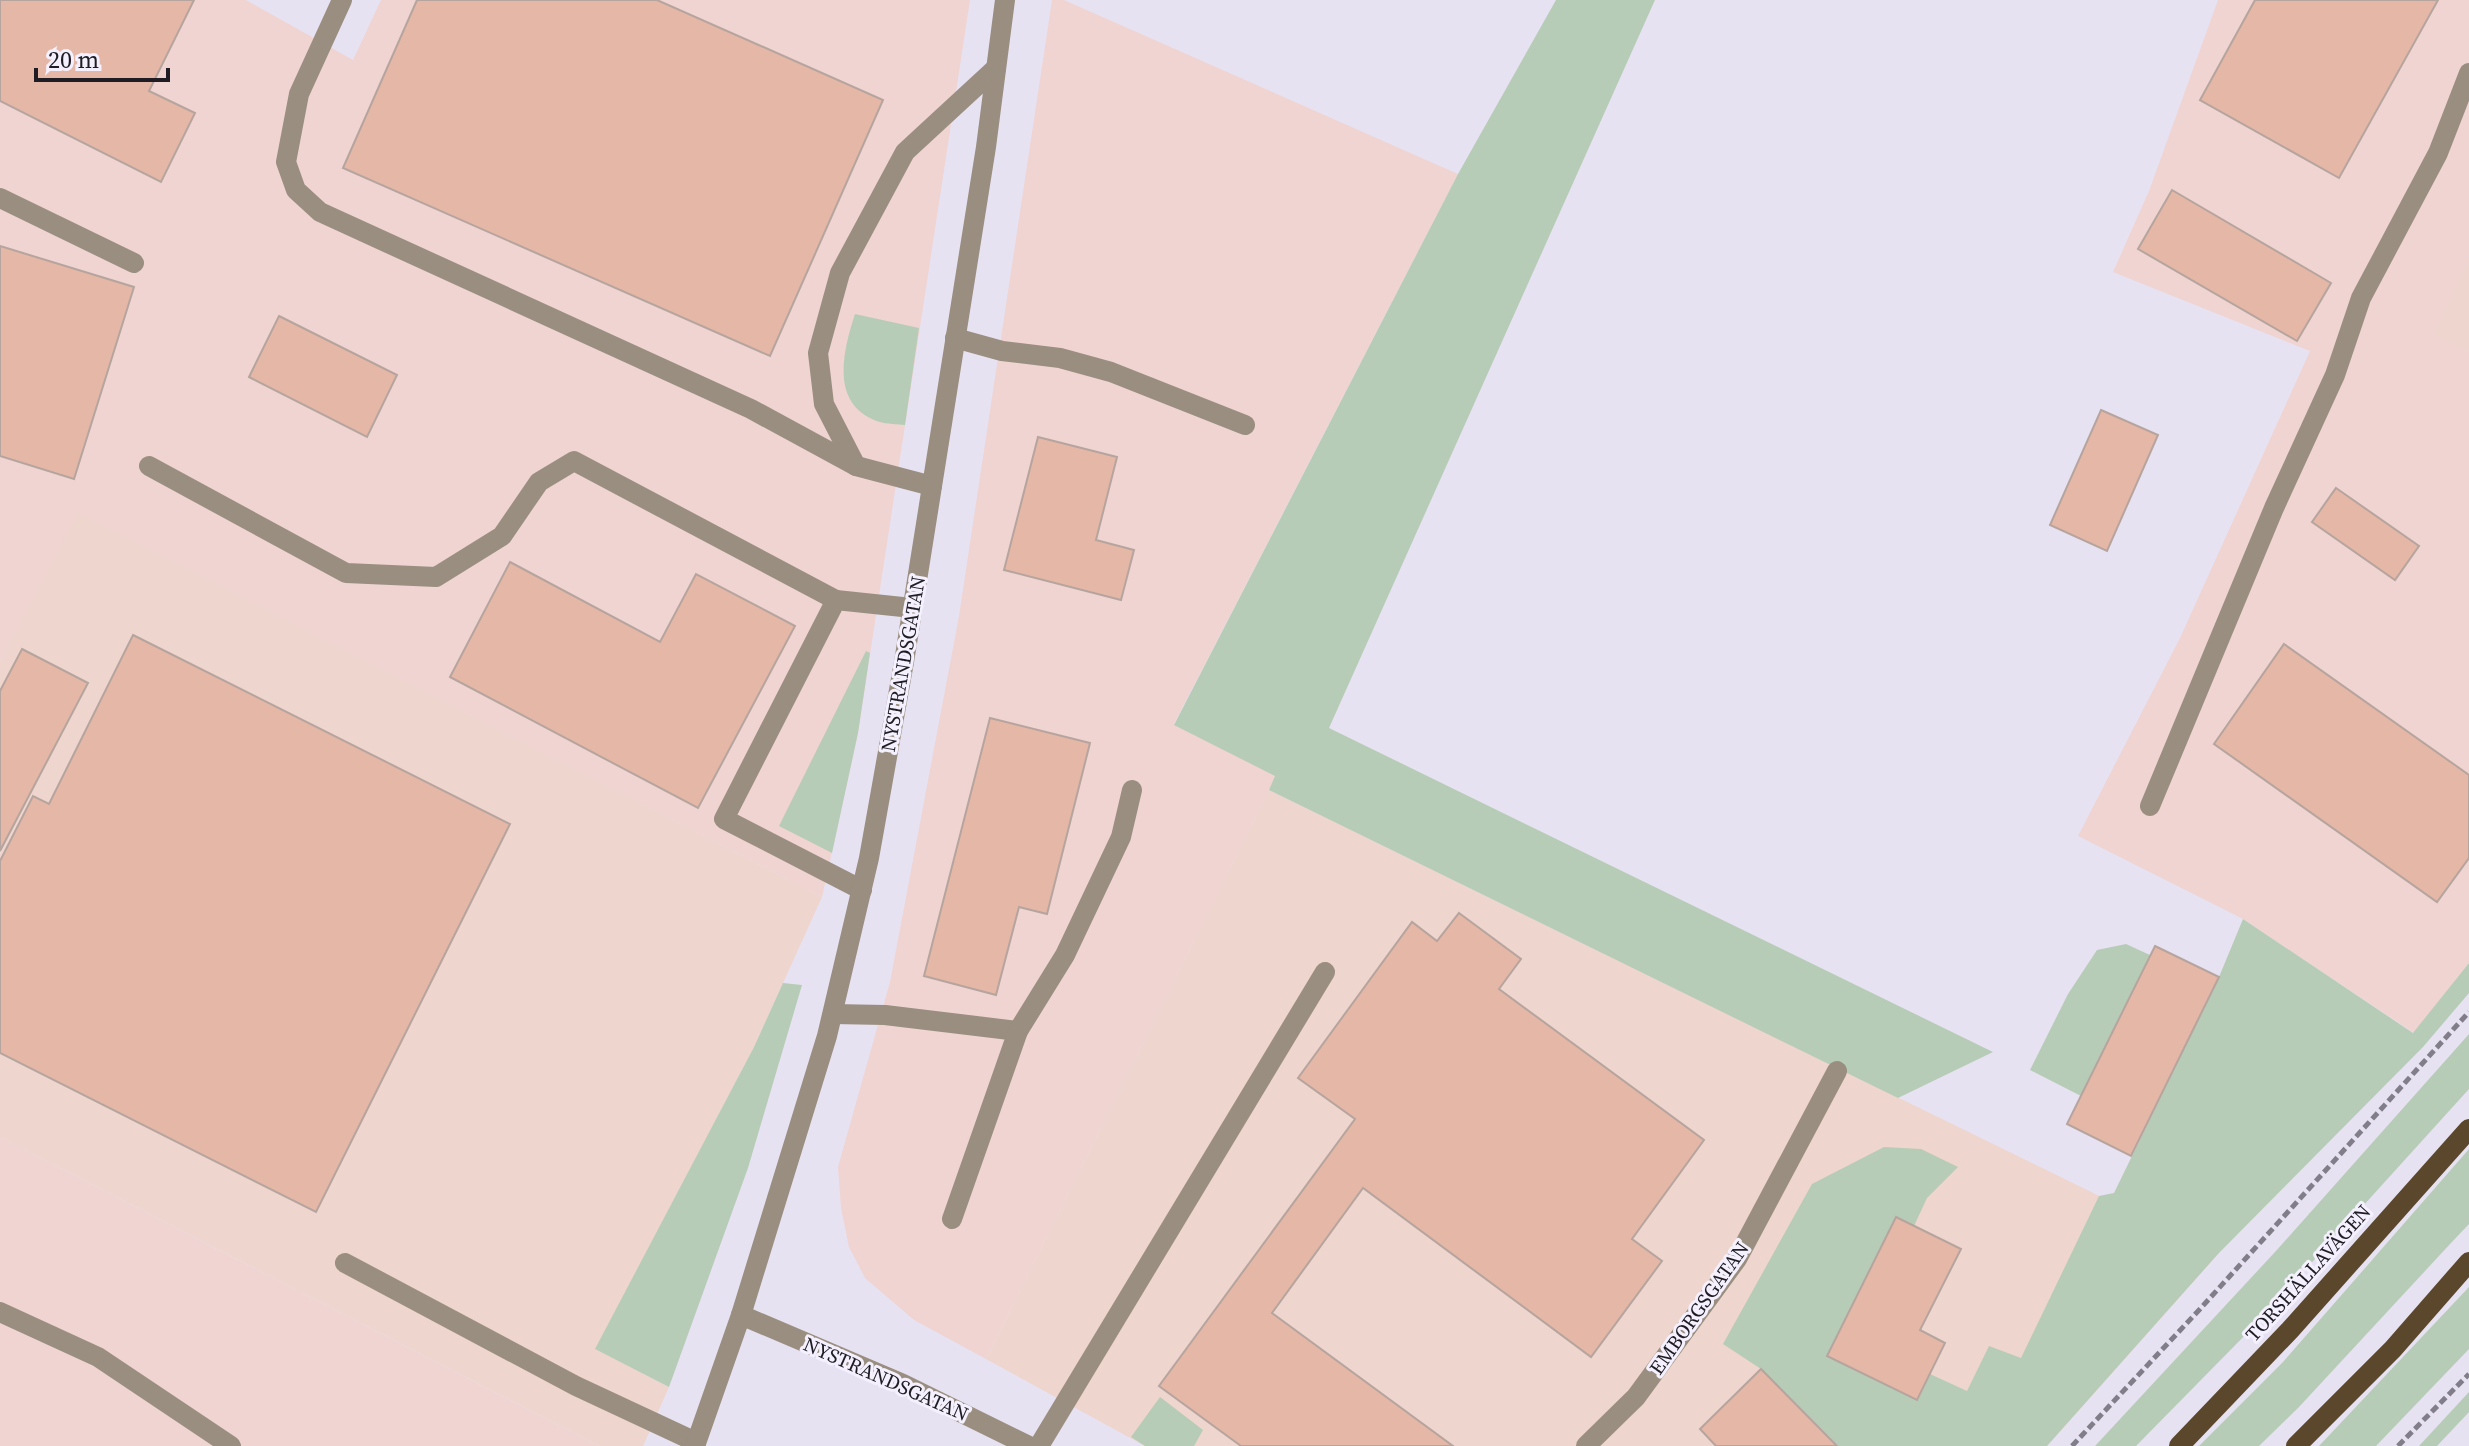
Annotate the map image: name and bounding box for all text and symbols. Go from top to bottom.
scale bar [36,32,168,82]
text: 20 m [48,43,99,76]
street label: NYSTRANDSGATAN [874,574,932,754]
street label: TORSHÄLLAVÄGEN [2239,1198,2377,1348]
street label: EMBORGSGATAN [1643,1236,1755,1380]
street label: NYSTRANDSGATAN [799,1330,973,1428]

